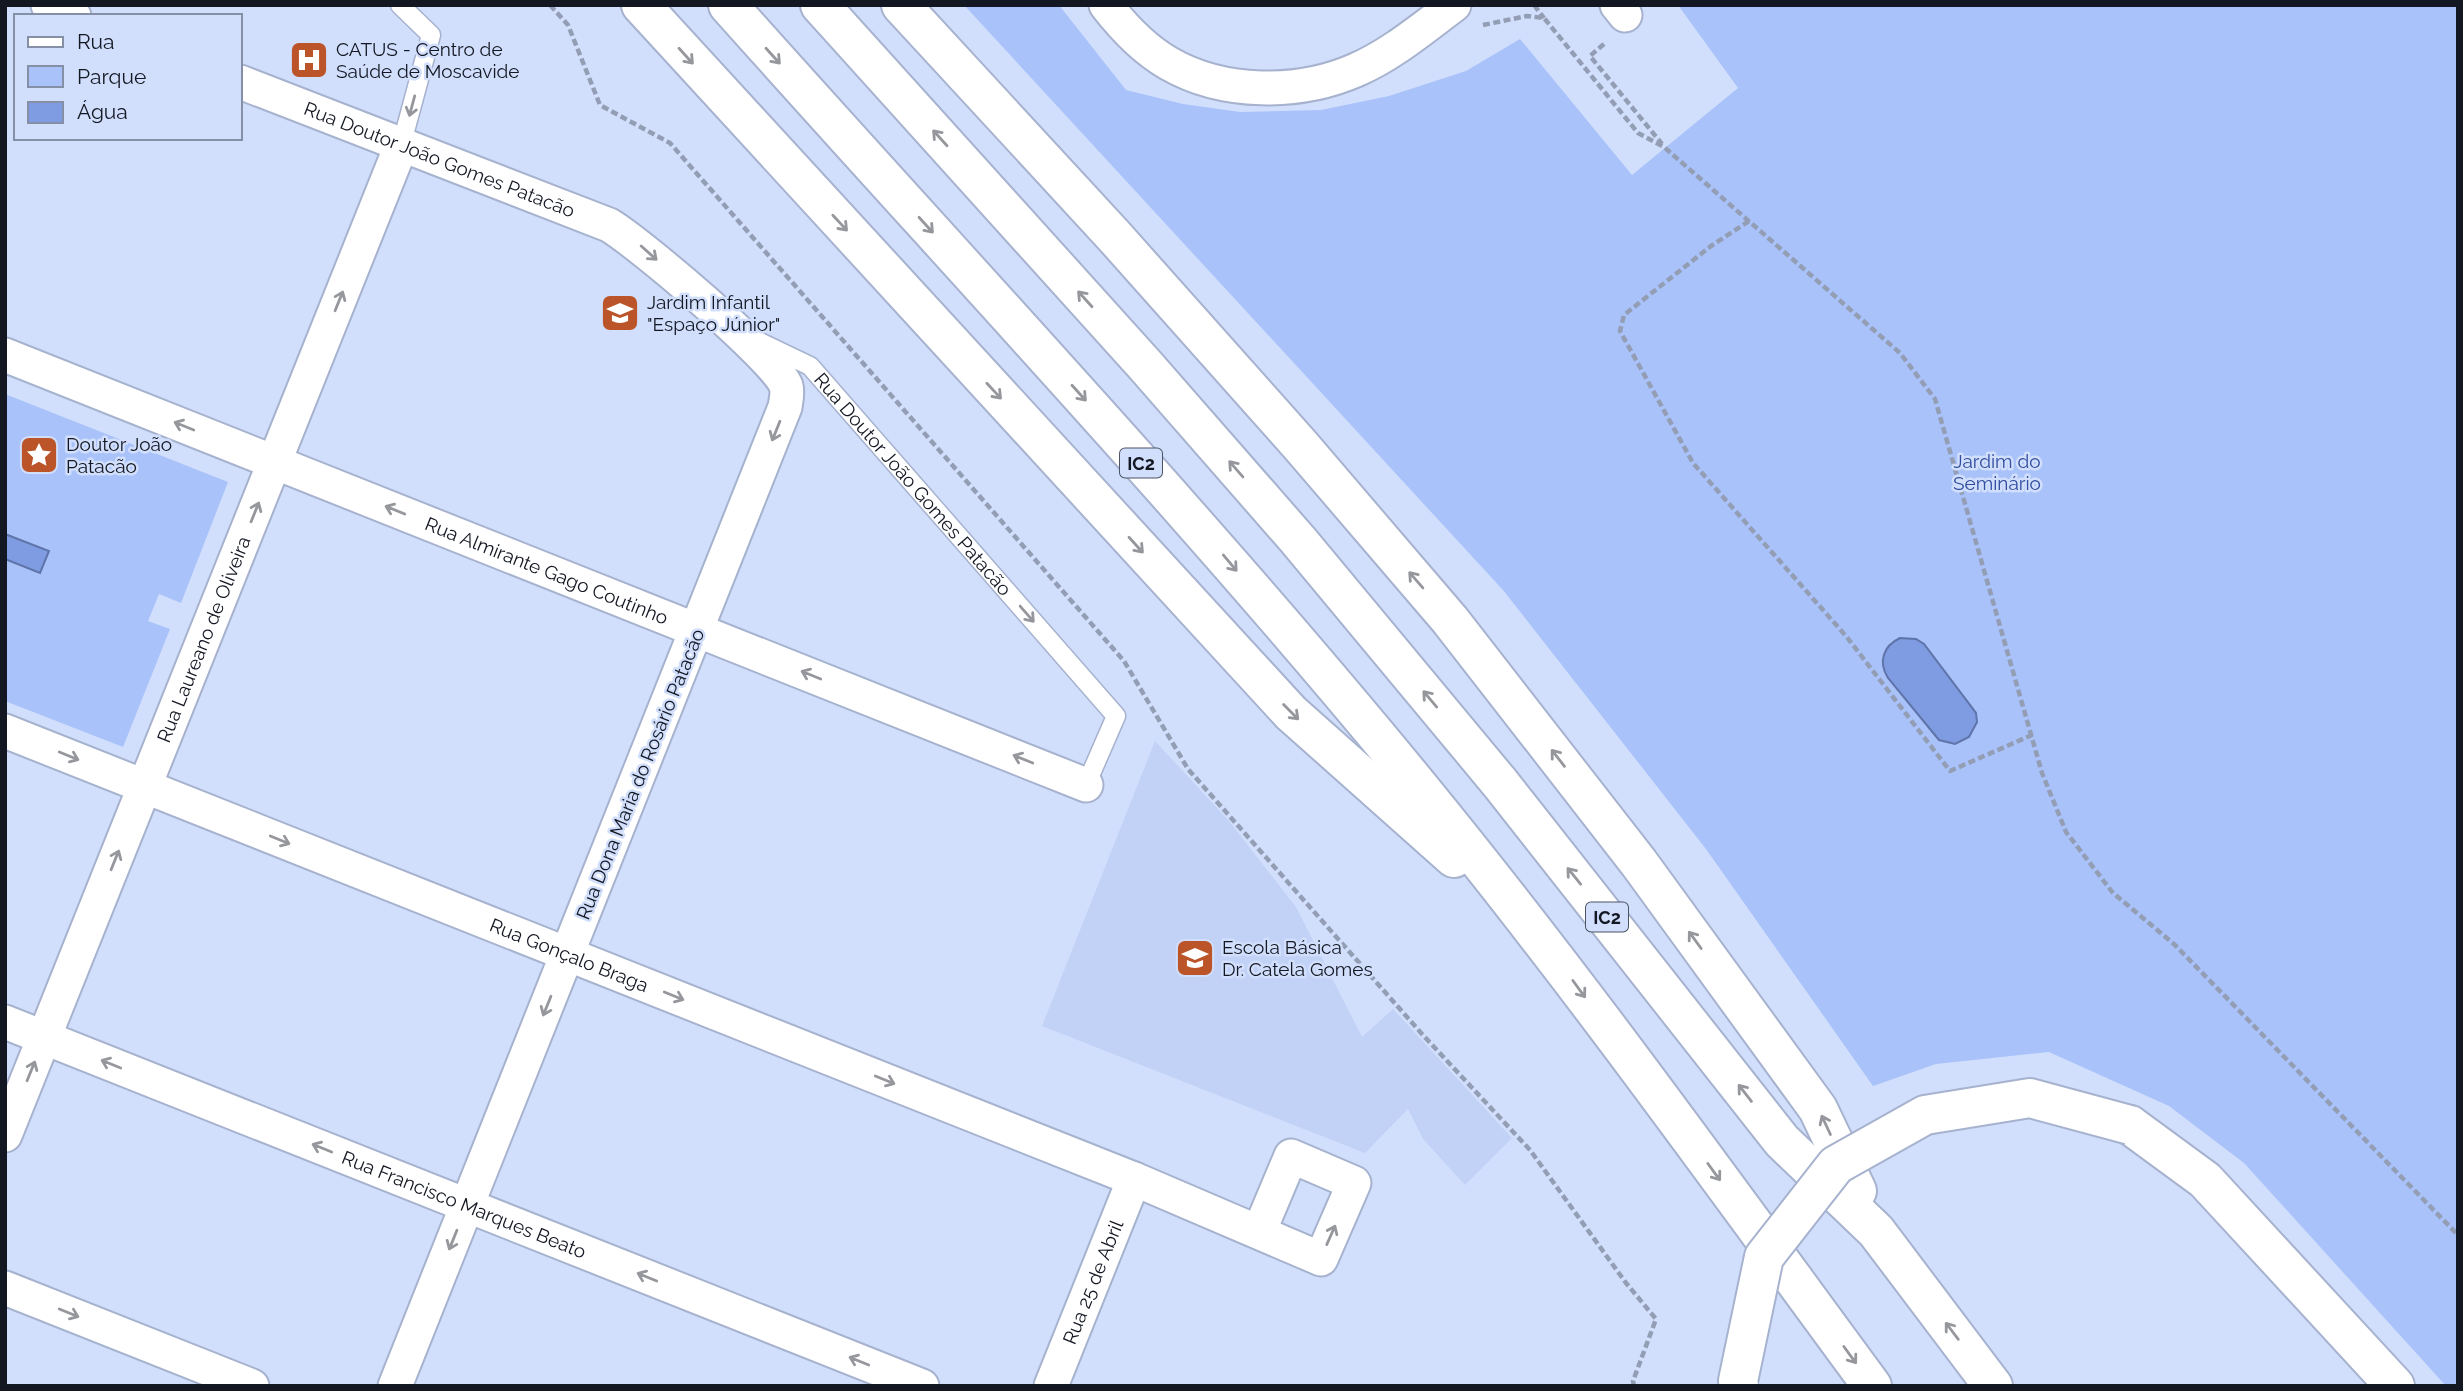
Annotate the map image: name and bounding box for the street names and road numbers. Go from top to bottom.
street label: Rua Doutor João Gomes Patacão [301,97,578,222]
street label: Rua Doutor João Gomes Patacão [810,368,1016,600]
road number: IC2 [1120,448,1162,477]
street label: Rua Almirante Gago Coutinho [422,512,671,629]
street label: Rua Laureano de Oliveira [152,533,255,746]
street label: Rua Dona Maria do Rosário Patacão [571,625,709,923]
road number: IC2 [1586,902,1628,932]
street label: Rua Gonçalo Braga [487,914,652,996]
street label: Rua Francisco Marques Beato [339,1146,589,1263]
street label: Rua 25 de Abril [1058,1216,1128,1347]

